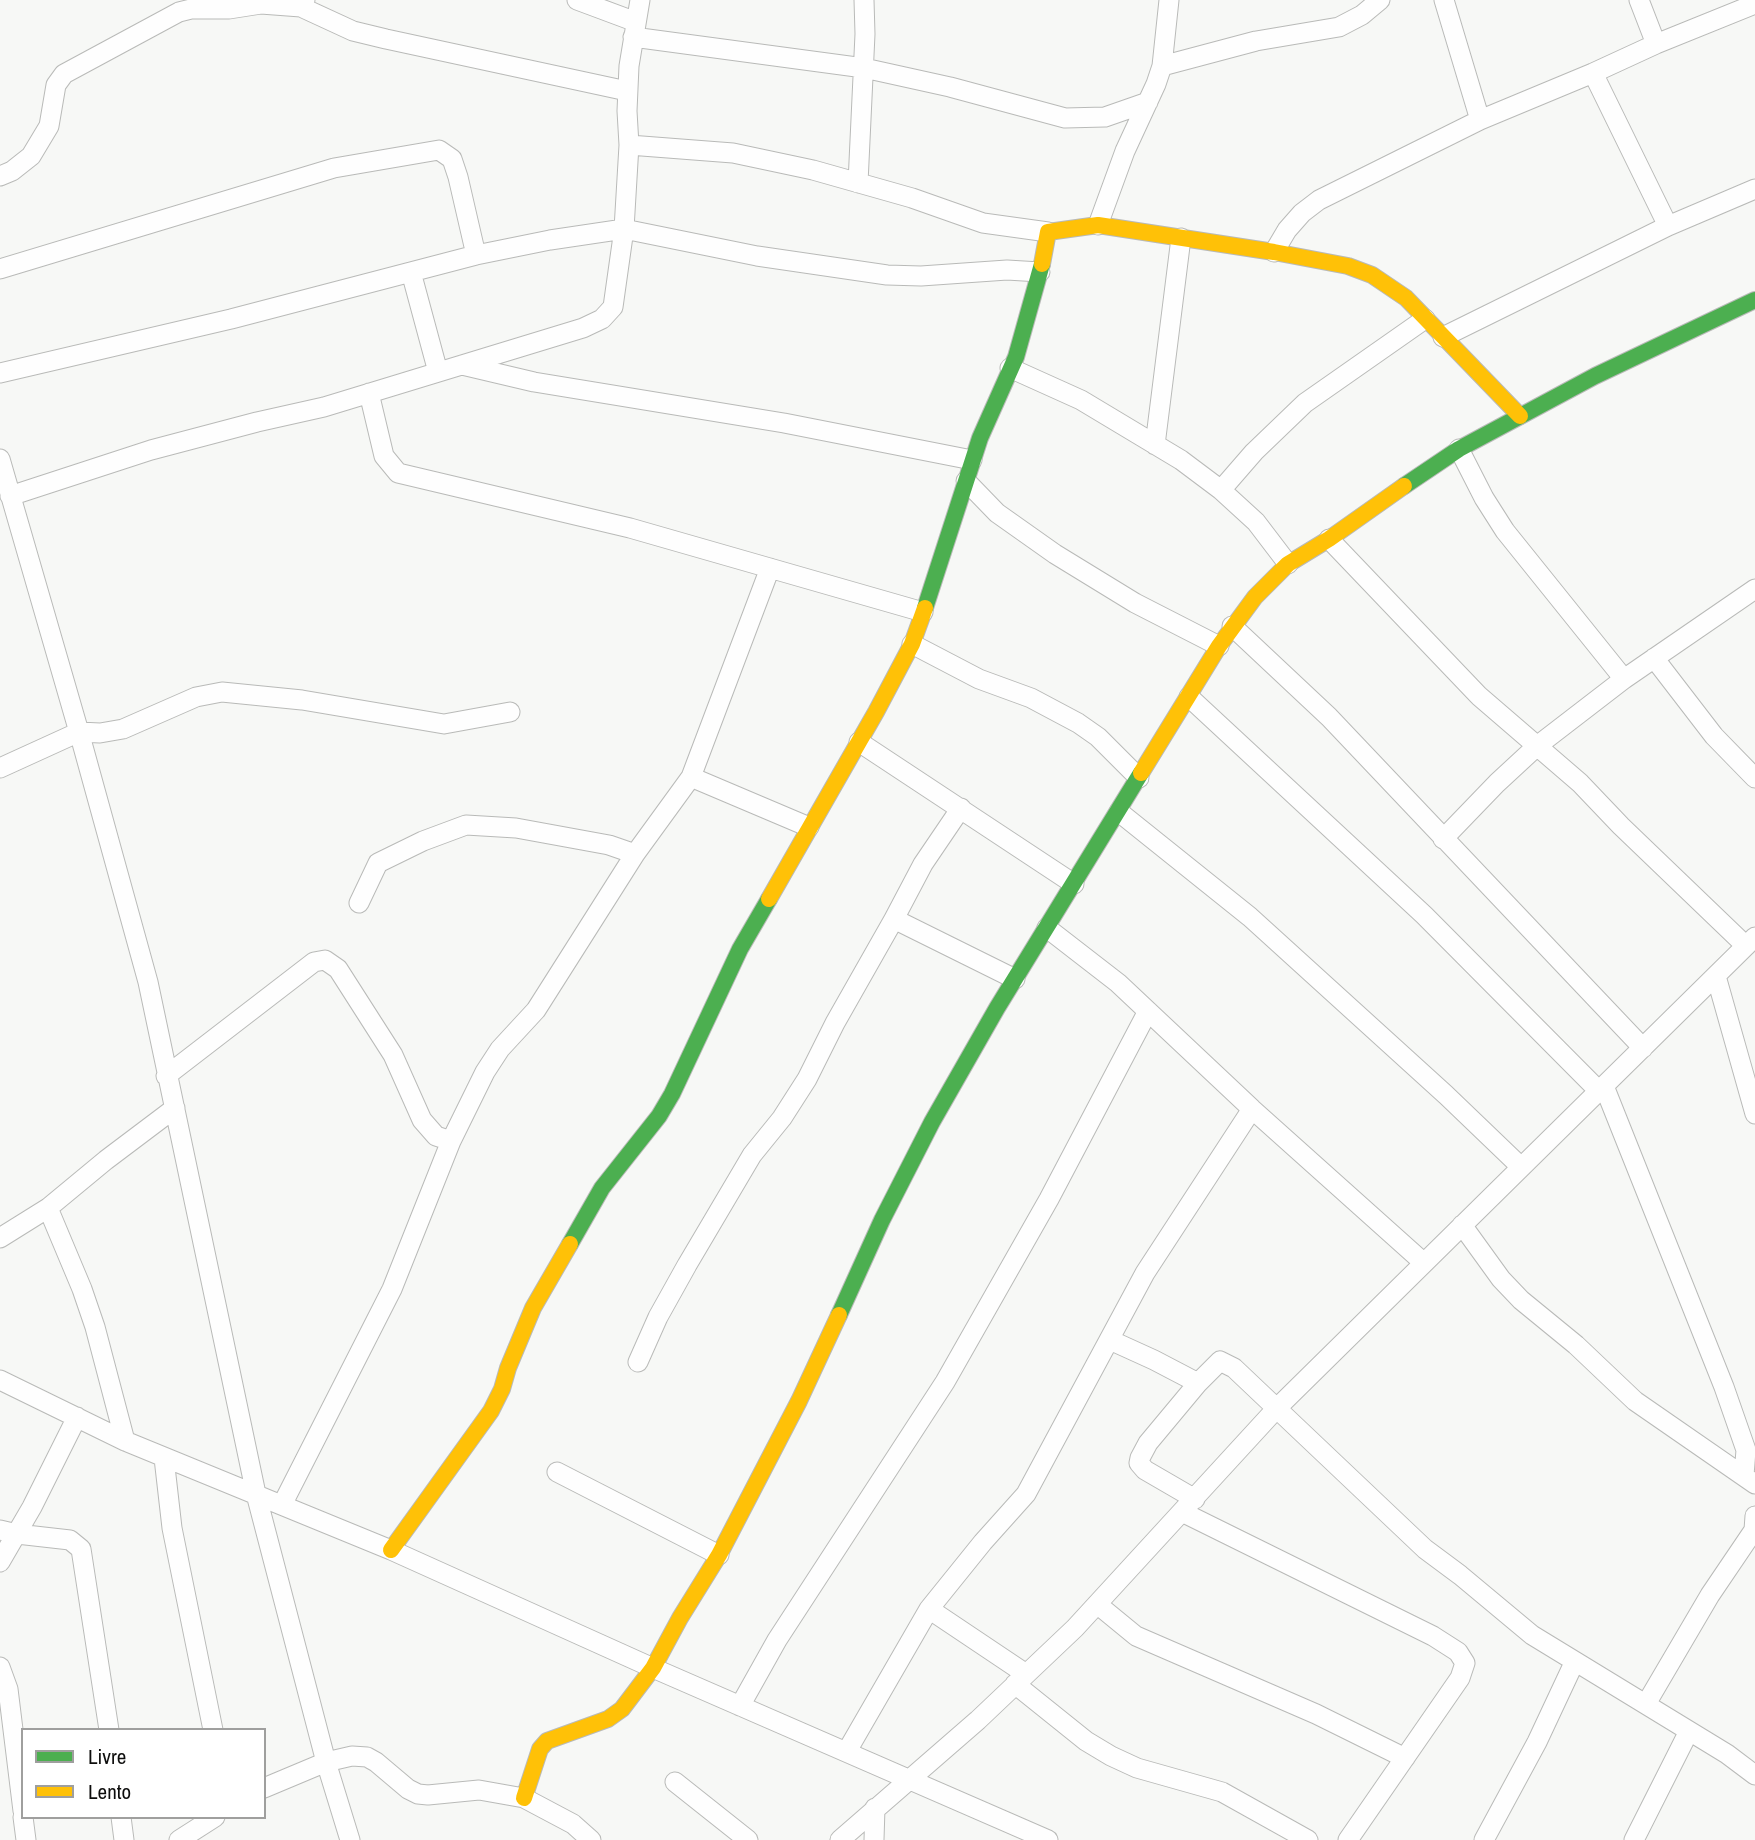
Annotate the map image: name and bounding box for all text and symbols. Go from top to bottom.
legend [21,1728,266,1819]
text: Livre [88,1742,126,1771]
text: Lento [88,1777,131,1806]

